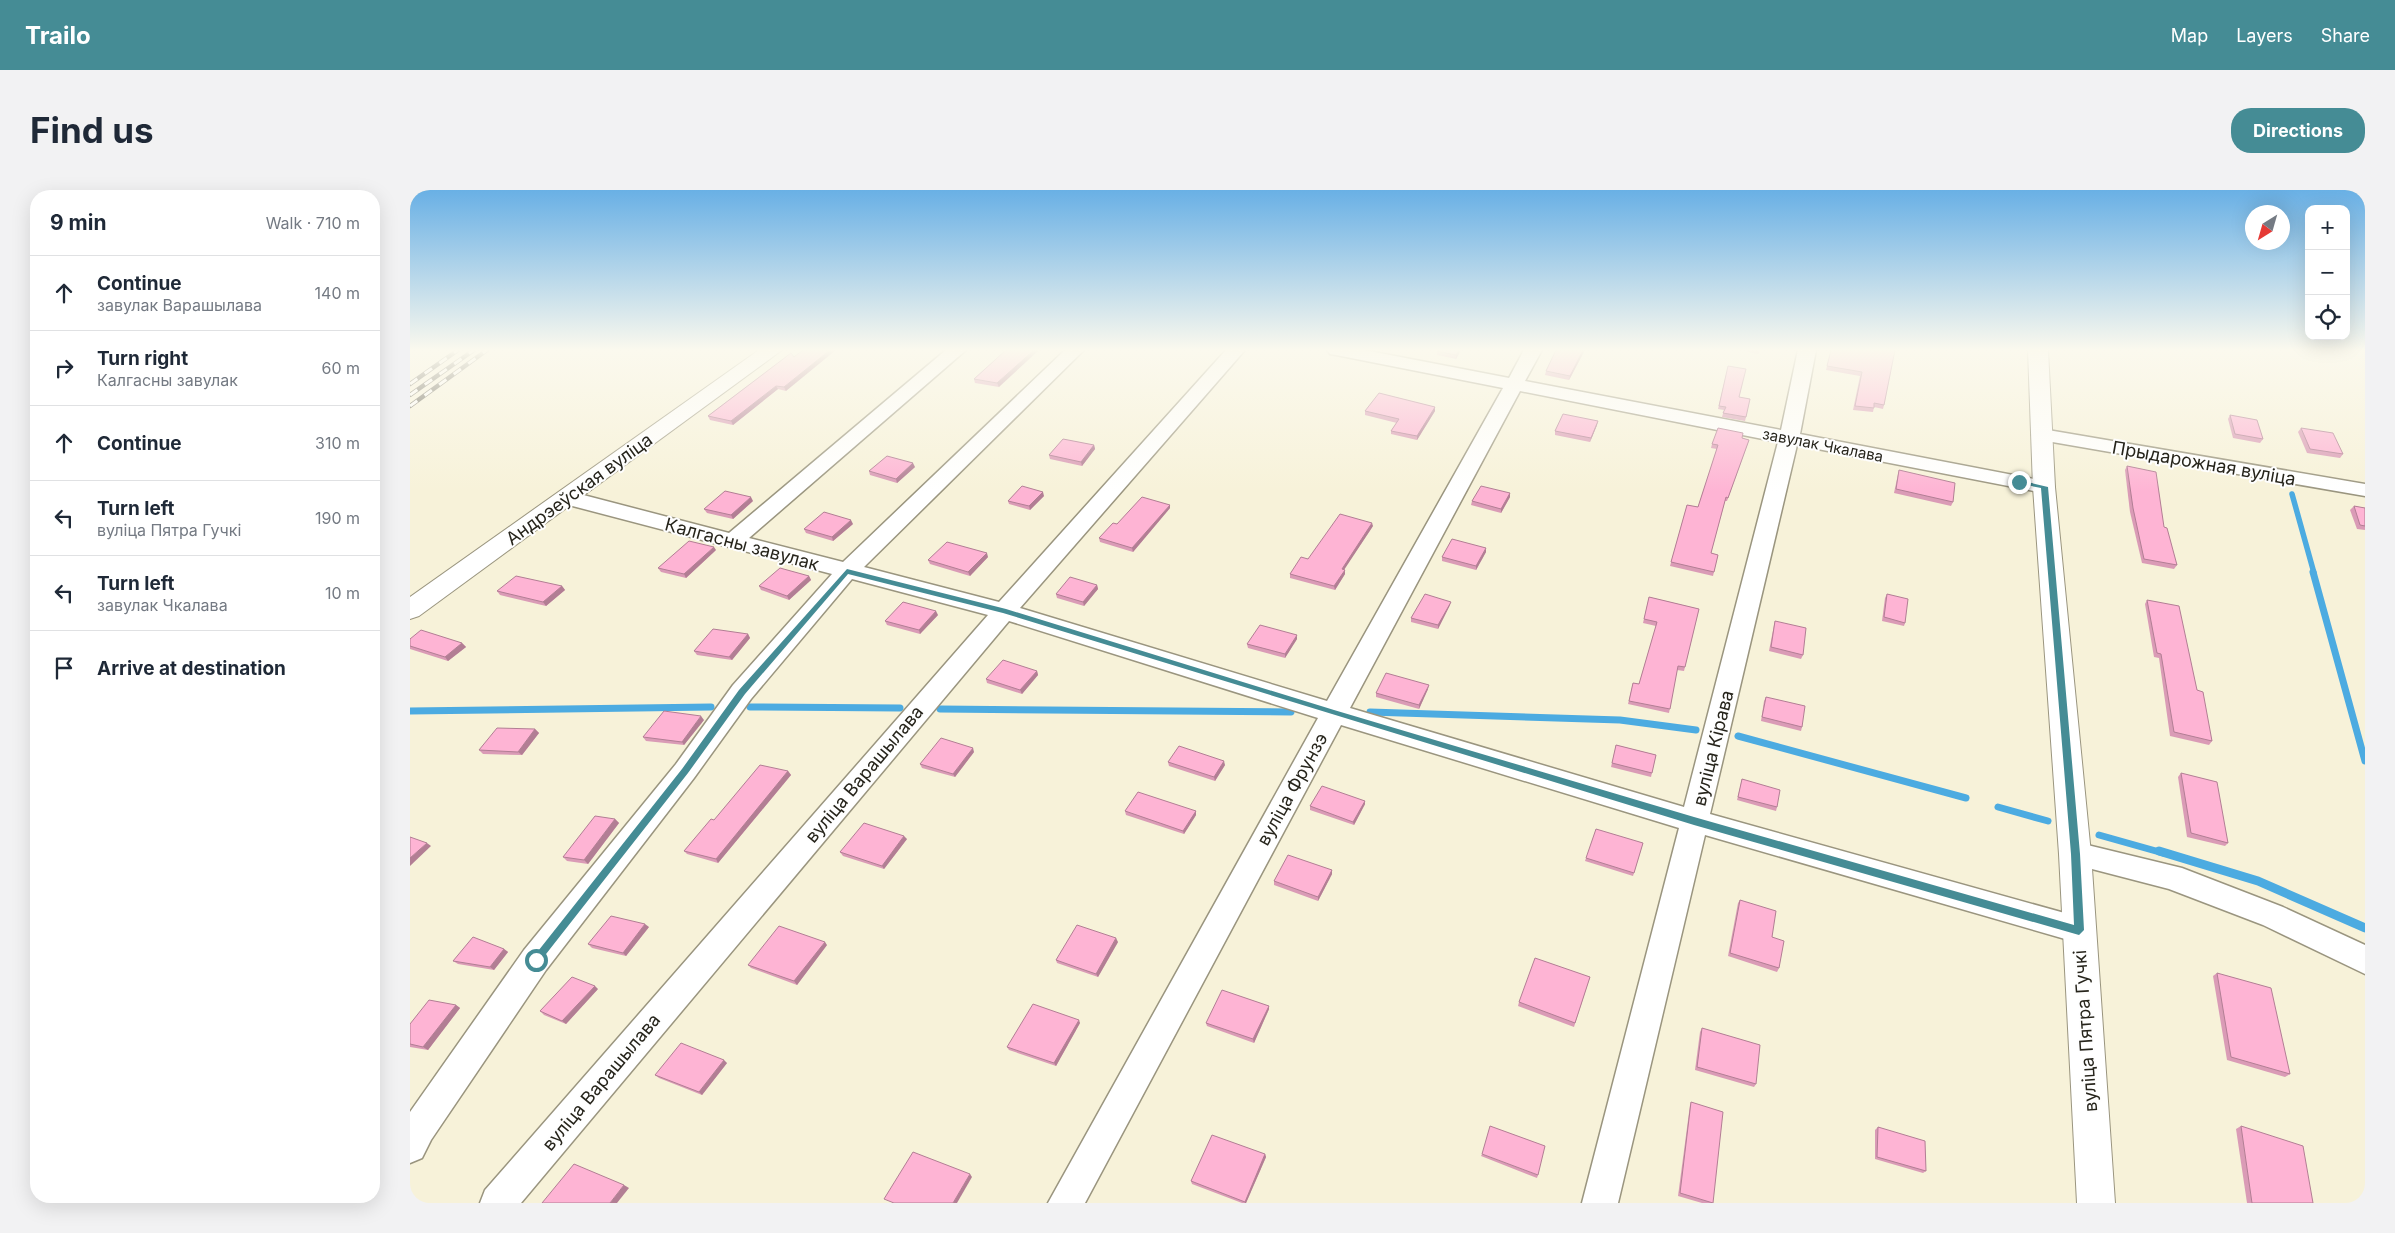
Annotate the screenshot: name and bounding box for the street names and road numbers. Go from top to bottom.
street label: завулак Чкалава [1761,424,1885,466]
street label: Андрэеўская вуліца [502,429,656,549]
street label: Прыдарожная вуліца [2111,437,2297,489]
street label: Калгасны завулак [663,513,821,575]
street label: вуліца Кірава [1688,688,1738,808]
street label: вуліца Варашылава [801,701,927,847]
street label: вуліца Фрунзэ [1252,729,1332,849]
street label: вуліца Пятра Гучкі [2069,949,2101,1113]
street label: вуліца Варашылава [538,1009,664,1155]

